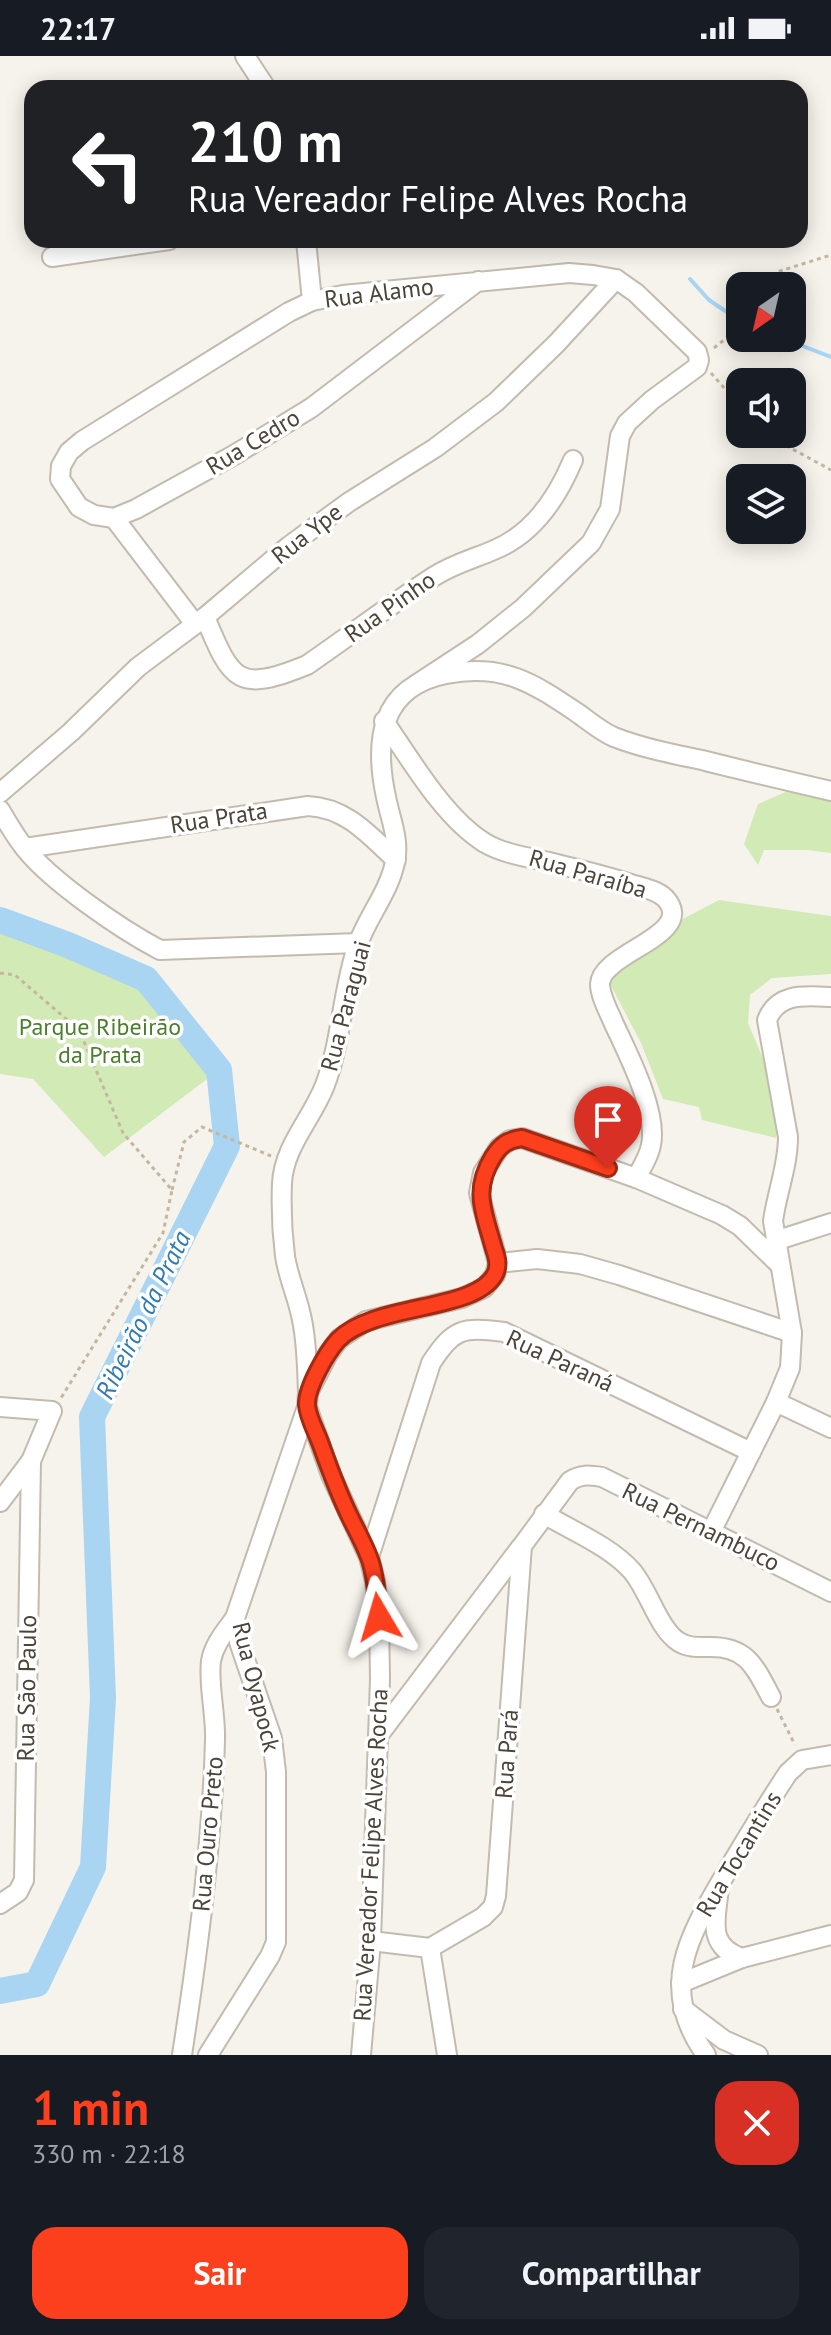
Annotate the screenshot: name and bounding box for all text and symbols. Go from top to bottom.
text: 22:17 [40,9,116,48]
text: 210 m [188,105,343,177]
icon: left [56,112,160,216]
text: Rua Vereador Felipe Alves Rocha [188,175,688,222]
street label: Rua Alamo [323,270,435,315]
north arrow [726,272,806,352]
map controls [726,272,806,544]
button: sound [726,368,806,448]
street label: Rua Cedro [200,401,305,482]
button: layers [726,464,806,544]
street label: Rua Ype [265,496,348,571]
street label: Rua Pinho [338,564,441,649]
street label: Rua Prata [168,795,270,840]
street label: Rua Paraíba [526,842,651,905]
street label: Rua Paraguai [313,937,378,1075]
park label: Parque Ribeirão da Prata [19,1011,181,1070]
pin [574,1086,642,1168]
icon: arrive [586,1098,630,1142]
water label: Ribeirão da Prata [88,1225,198,1404]
street label: Rua Paraná [502,1322,619,1399]
street label: Rua Pernambuco [617,1475,785,1578]
position arrow [337,1575,421,1659]
street label: Rua São Paulo [10,1614,43,1762]
street label: Rua Oyapock [225,1619,288,1755]
street label: Rua Vereador Felipe Alves Rocha [346,1688,395,2022]
street label: Rua Pará [488,1708,525,1800]
street label: Rua Ouro Preto [185,1755,230,1913]
street label: Rua Tocantins [689,1785,788,1922]
text: 1 min [32,2076,149,2138]
button: close [715,2081,799,2165]
text: 330 m · 22:18 [32,2137,186,2170]
button: Sair [32,2227,408,2319]
button: Compartilhar [424,2227,799,2319]

